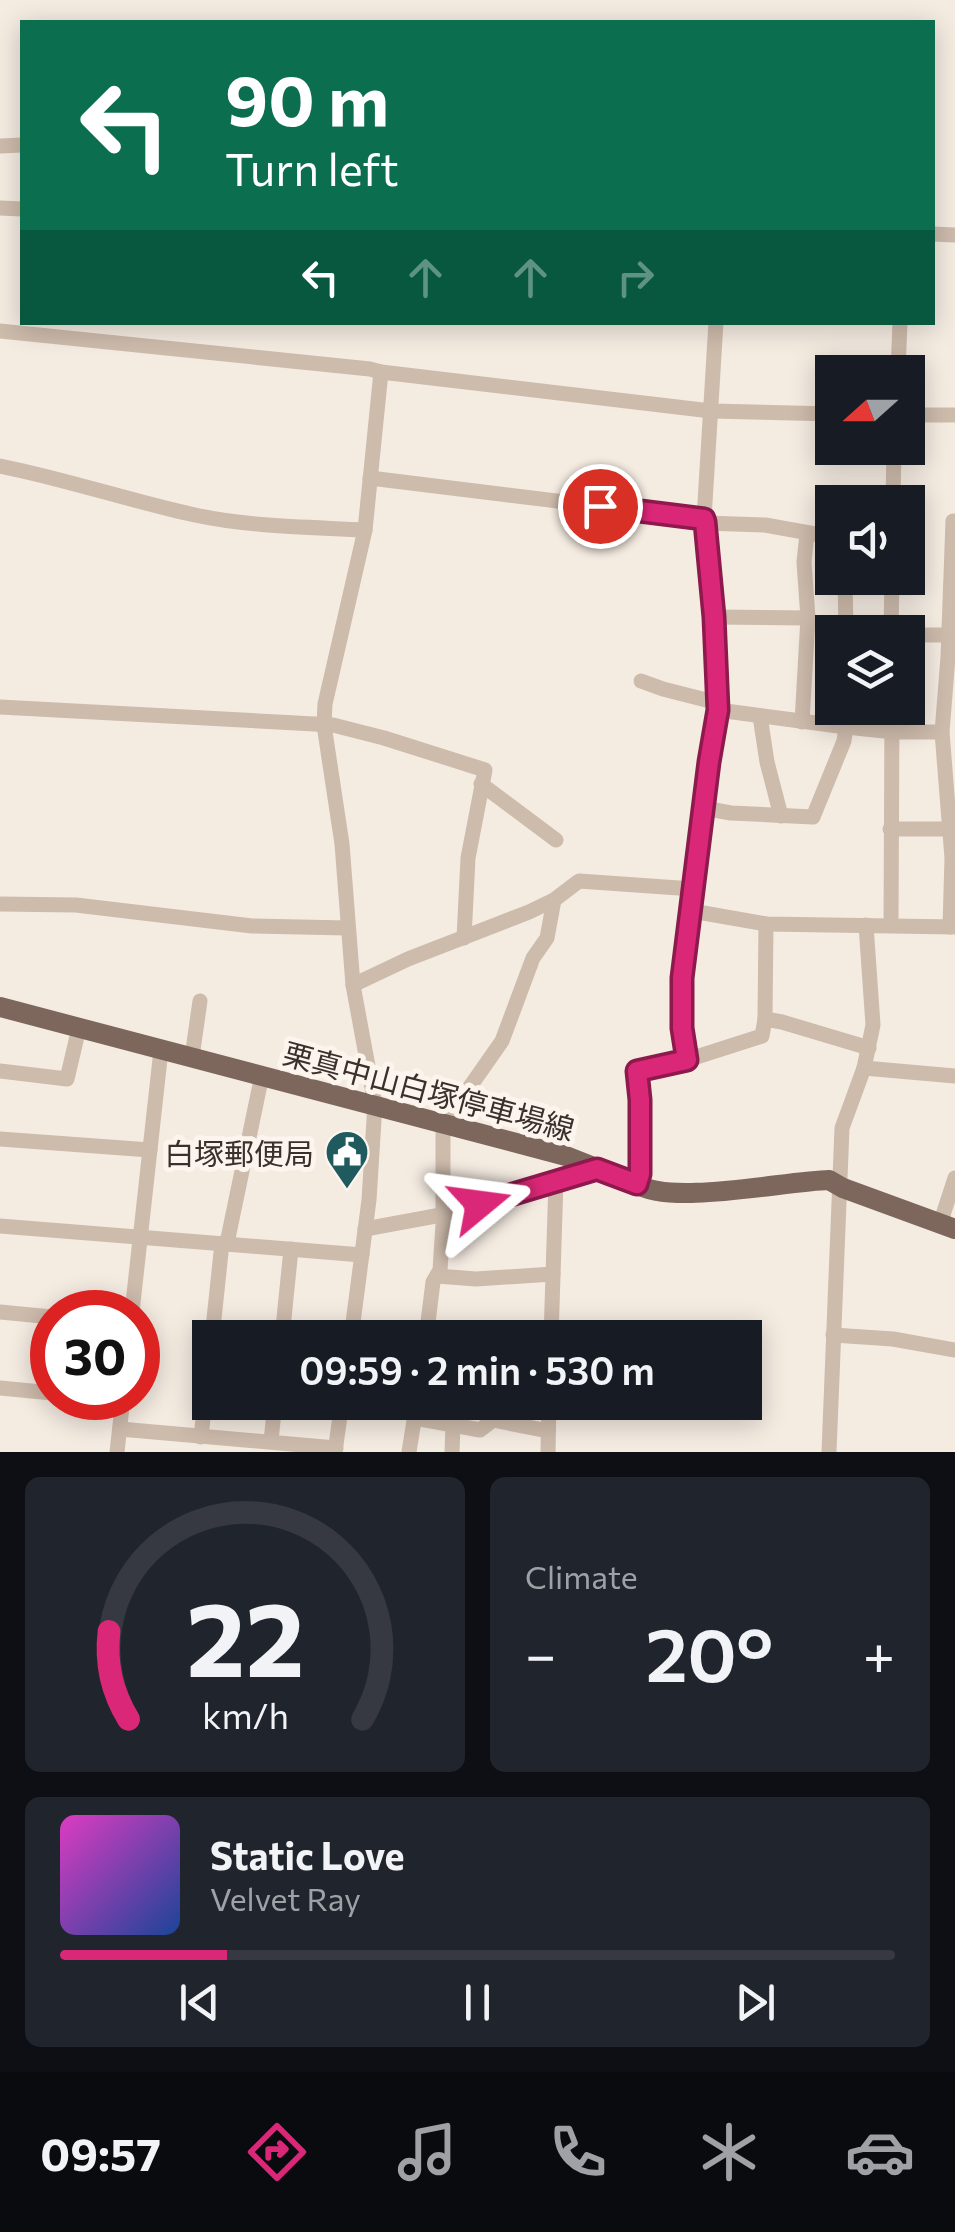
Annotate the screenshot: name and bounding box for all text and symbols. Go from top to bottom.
text: 90 m [225,55,389,140]
icon: left [60,60,190,190]
text: Turn left [225,140,399,195]
icon: left [293,250,348,305]
icon: ahead [398,250,453,305]
icon: ahead [503,250,558,305]
icon: right [608,250,663,305]
north arrow [815,355,925,465]
map controls [815,355,925,725]
pin [558,464,643,549]
icon: arrive [573,479,628,534]
button: sound [815,485,925,595]
button: layers [815,615,925,725]
street label: 栗真中山白塚停車場線 [279,1033,579,1147]
public building icon: 白塚郵便局 [324,1129,370,1190]
place label: 白塚郵便局 [164,1134,314,1171]
position arrow [428,1152,532,1256]
speed limit sign: 30 [30,1290,160,1420]
text: 09:59 · 2 min · 530 m [299,1346,655,1393]
text: Climate [525,1556,638,1596]
text: 22 [186,1571,304,1698]
text: 20° [645,1606,774,1697]
text: − [525,1619,556,1686]
text: + [863,1619,895,1686]
text: km/h [202,1693,288,1736]
text: Static Love [210,1831,405,1878]
text: Velvet Ray [210,1878,361,1918]
icon: previous [172,1975,227,2030]
icon: pause [450,1975,505,2030]
icon: next [728,1975,783,2030]
icon: directions [242,2117,312,2187]
icon: music [392,2117,462,2187]
icon: phone [543,2117,613,2187]
icon: climate [694,2117,764,2187]
icon: car [845,2117,915,2187]
text: 09:57 [40,2125,161,2180]

